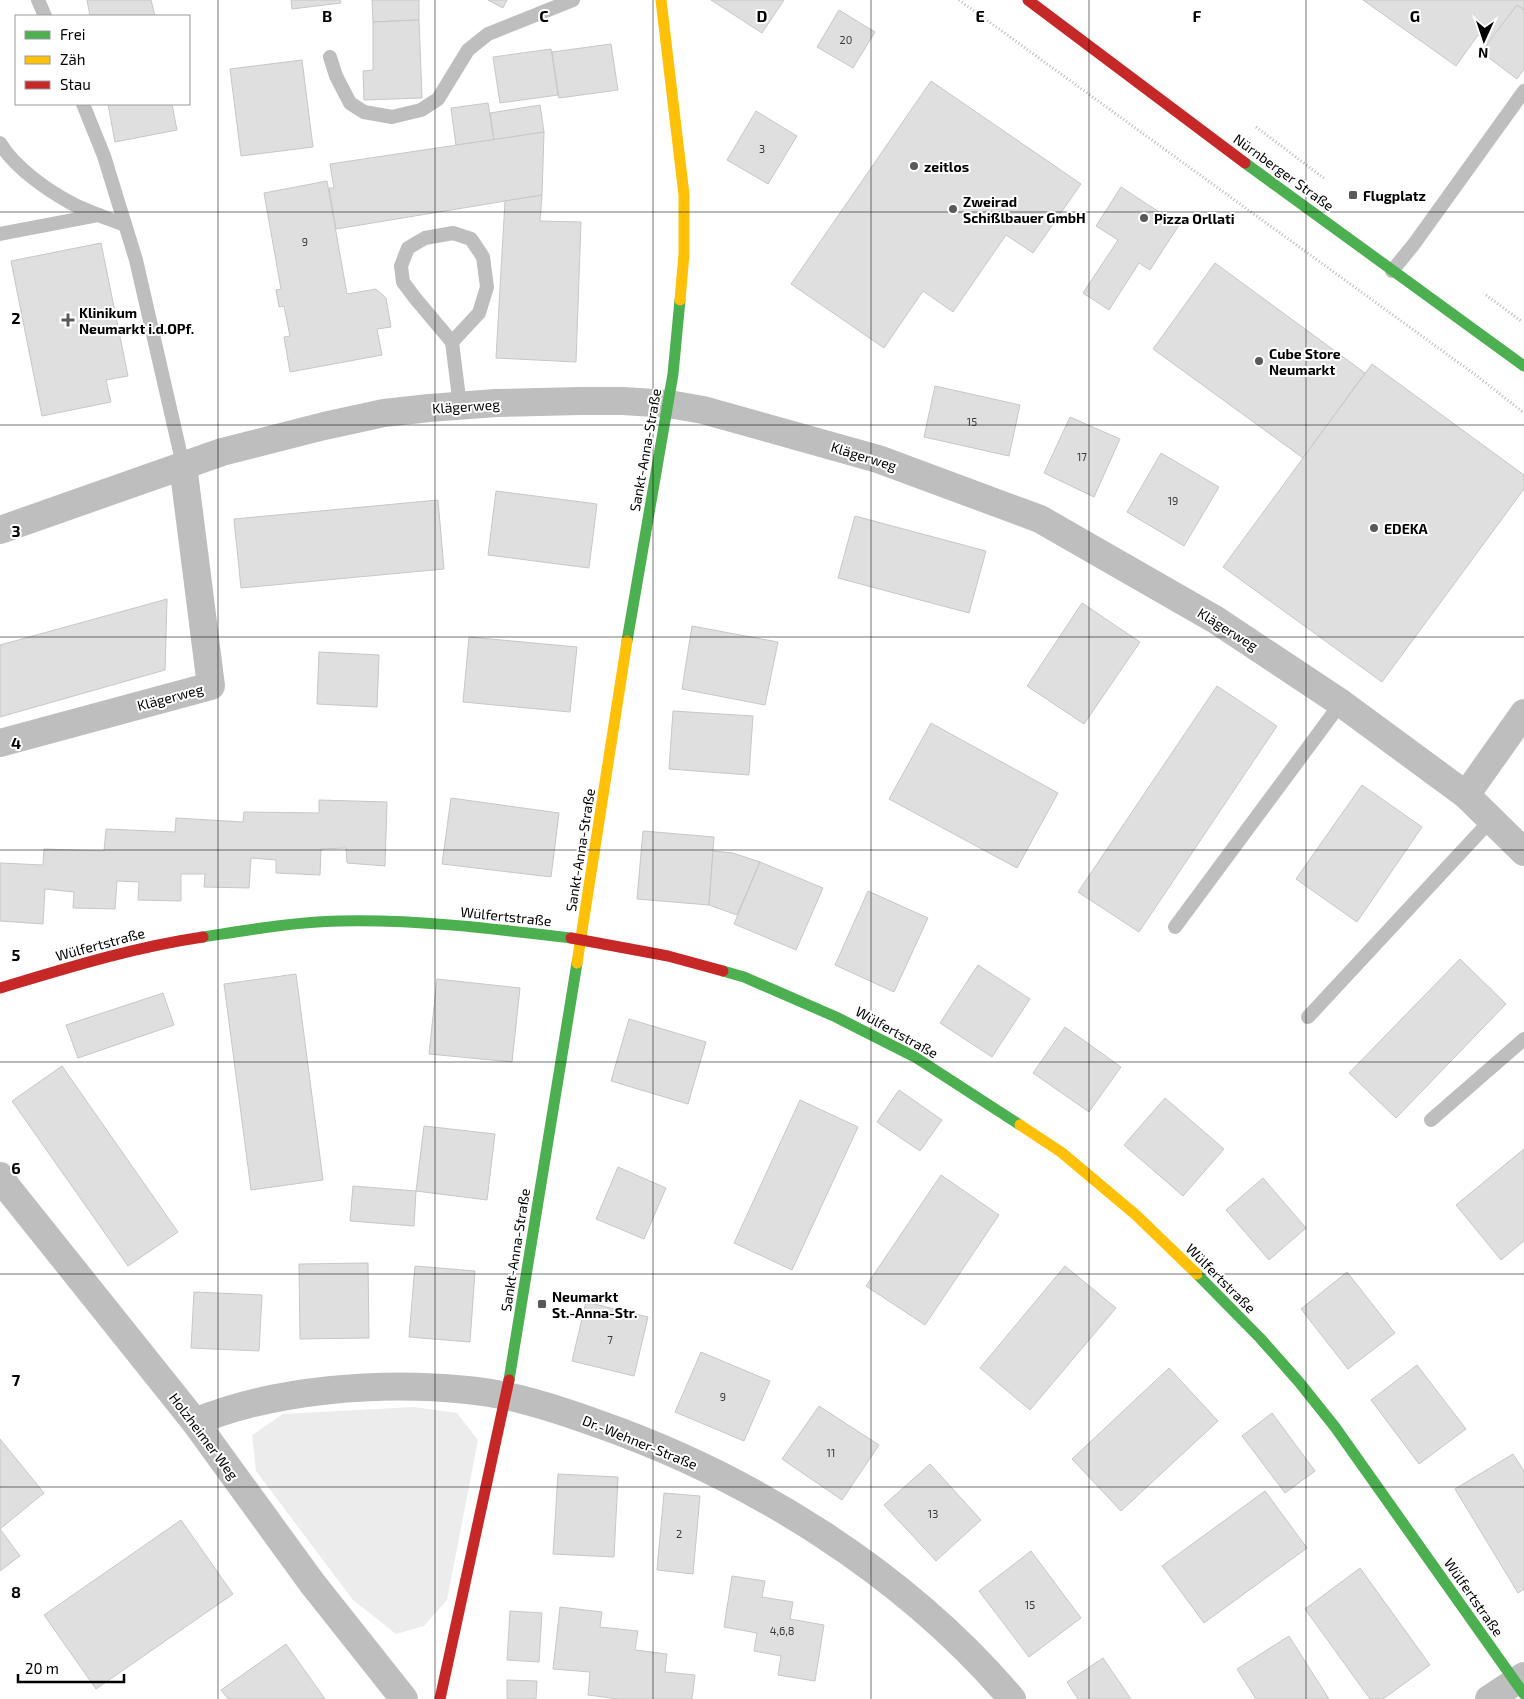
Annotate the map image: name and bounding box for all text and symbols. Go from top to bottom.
text: B [322,6,332,25]
text: C [539,6,549,25]
text: D [757,6,768,25]
text: E [975,6,985,25]
text: F [1193,6,1202,25]
text: G [1410,6,1420,25]
legend [15,15,190,105]
north arrow [1459,15,1509,65]
text: Frei [60,25,85,43]
house number: 20 [840,33,852,46]
text: N [1478,45,1489,62]
text: Zäh [60,50,85,68]
text: Stau [60,75,91,93]
street label: Nürnberger Straße [1231,130,1337,214]
house number: 3 [759,142,765,155]
place label: zeitlos [924,158,969,175]
marker: zeitlos [908,160,920,172]
place label: Flugplatz [1363,187,1426,204]
marker: Flugplatz [1347,189,1359,201]
place label: Zweirad Schißlbauer GmbH [963,193,1086,226]
marker: Zweirad Schißlbauer GmbH [947,203,959,215]
place label: Pizza Orllati [1154,210,1235,227]
marker: Pizza Orllati [1138,212,1150,224]
house number: 9 [302,235,308,248]
place label: Klinikum Neumarkt i.d.OPf. [79,304,194,337]
text: 2 [11,308,21,327]
marker: Klinikum Neumarkt i.d.OPf. [61,313,75,327]
place label: Cube Store Neumarkt [1269,345,1341,378]
marker: Cube Store Neumarkt [1253,355,1265,367]
street label: Sankt-Anna-Straße [626,387,664,513]
street label: Klägerweg [432,395,501,417]
house number: 15 [967,415,977,428]
street label: Klägerweg [829,438,899,474]
house number: 17 [1077,450,1087,463]
house number: 19 [1168,494,1178,507]
place label: EDEKA [1384,520,1429,537]
text: 3 [11,521,21,540]
marker: EDEKA [1368,522,1380,534]
street label: Klägerweg [1195,604,1261,654]
street label: Klägerweg [135,680,205,714]
text: 4 [11,733,21,752]
street label: Sankt-Anna-Straße [562,787,598,913]
street label: Wülfertstraße [460,903,552,929]
street label: Wülfertstraße [54,924,146,964]
text: 5 [12,945,21,964]
street label: Wülfertstraße [853,1002,941,1062]
text: 6 [11,1158,21,1177]
street label: Sankt-Anna-Straße [497,1187,533,1313]
street label: Wülfertstraße [1183,1240,1259,1316]
place label: Neumarkt St.-Anna-Str. [552,1288,637,1321]
marker: Neumarkt St.-Anna-Str. [536,1298,548,1310]
house number: 7 [607,1333,613,1346]
text: 7 [12,1370,21,1389]
street label: Holzheimer Weg [166,1389,242,1483]
house number: 9 [720,1390,726,1403]
street label: Dr.-Wehner-Straße [580,1411,700,1473]
house number: 11 [827,1446,835,1459]
house number: 13 [928,1507,938,1520]
house number: 2 [676,1527,682,1540]
street label: Wülfertstraße [1441,1555,1507,1639]
text: 8 [11,1582,21,1601]
house number: 15 [1025,1598,1035,1611]
house number: 4,6,8 [770,1624,794,1637]
scale bar [18,1652,124,1684]
text: 20 m [25,1659,59,1677]

